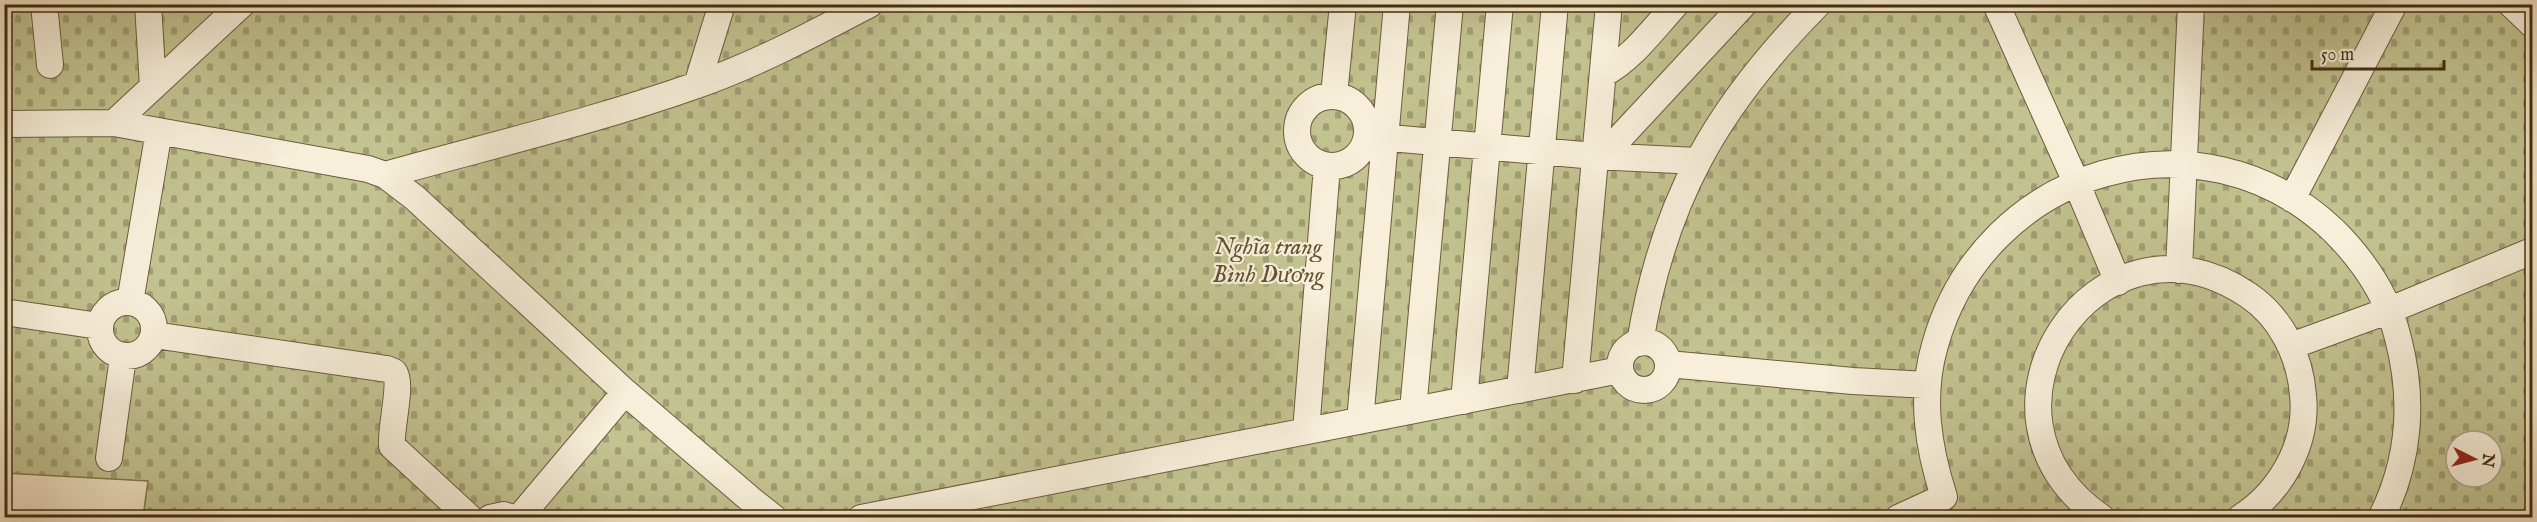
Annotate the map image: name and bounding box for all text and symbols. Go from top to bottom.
scale bar [2312,33,2444,71]
text: 50 m [2321,44,2354,67]
park label: Nghĩa trang Bình Dương [1212,232,1325,291]
north arrow [2444,429,2504,489]
text: N [2476,451,2498,468]

